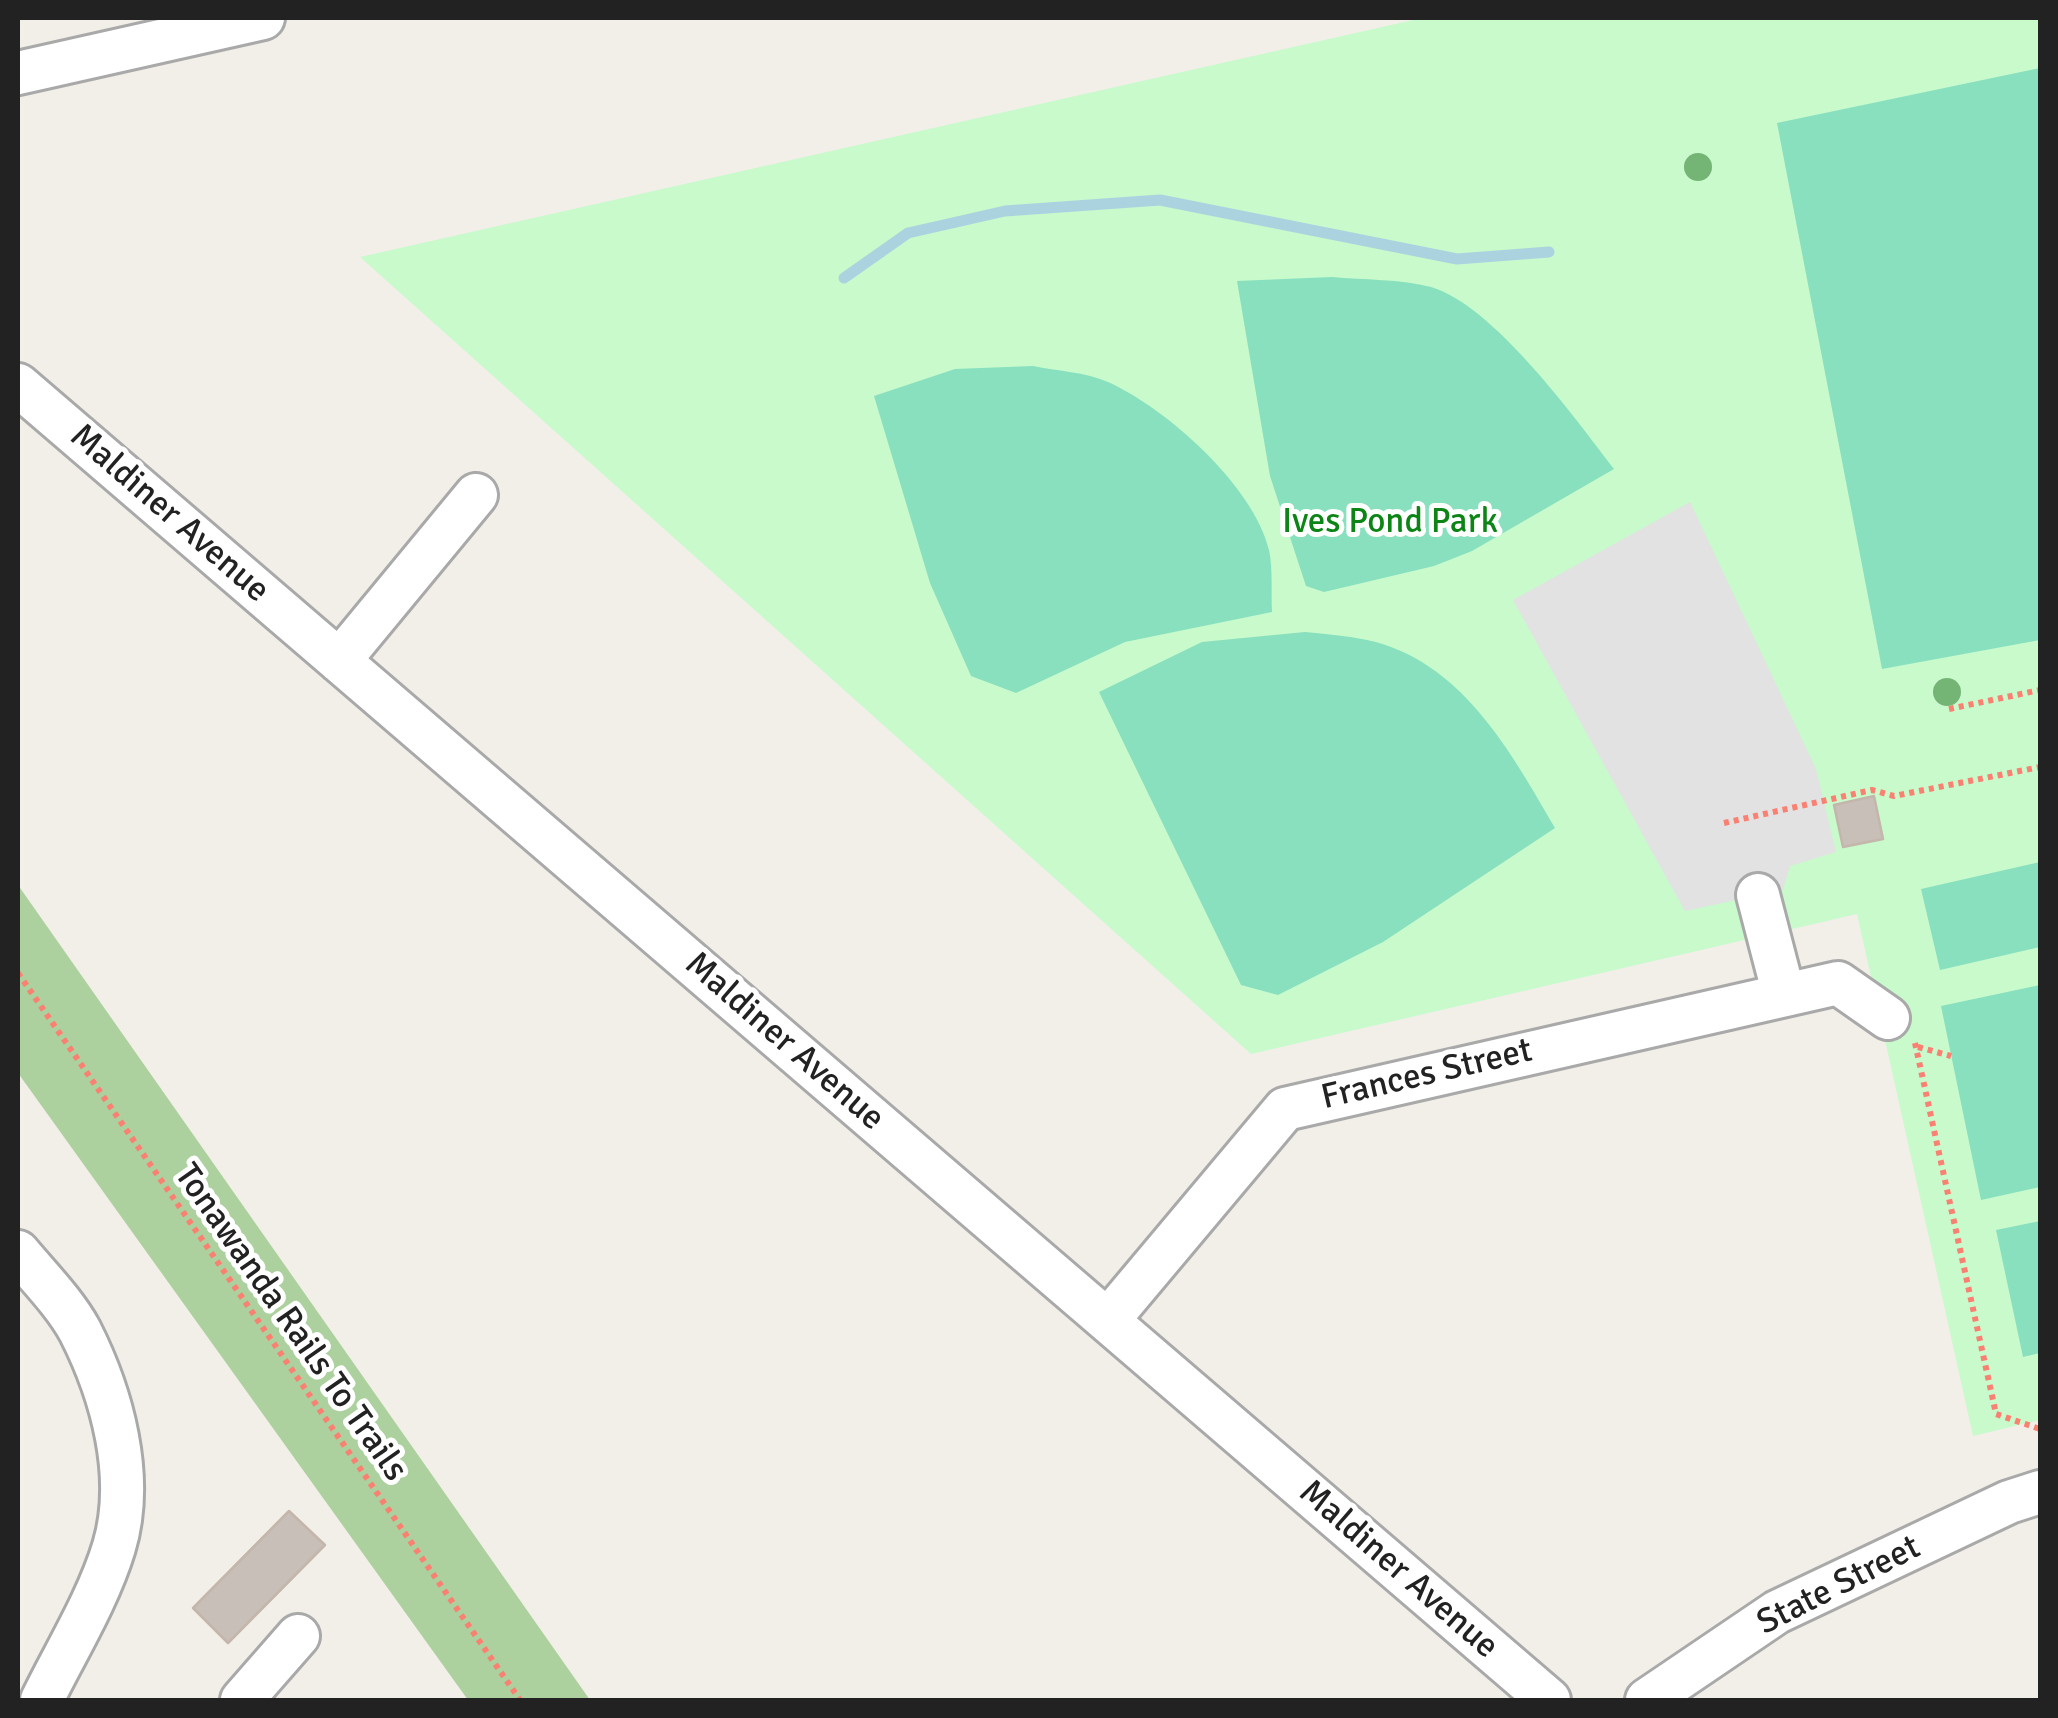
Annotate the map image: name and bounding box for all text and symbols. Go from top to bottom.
street label: Maldiner Avenue [61,416,277,612]
park label: Ives Pond Park [1282,502,1498,544]
street label: Maldiner Avenue [676,944,892,1140]
street label: Frances Street [1318,1030,1536,1120]
street label: Tonawanda Rails To Trails [165,1156,415,1490]
street label: Maldiner Avenue [1290,1472,1506,1668]
street label: State Street [1750,1527,1928,1645]

